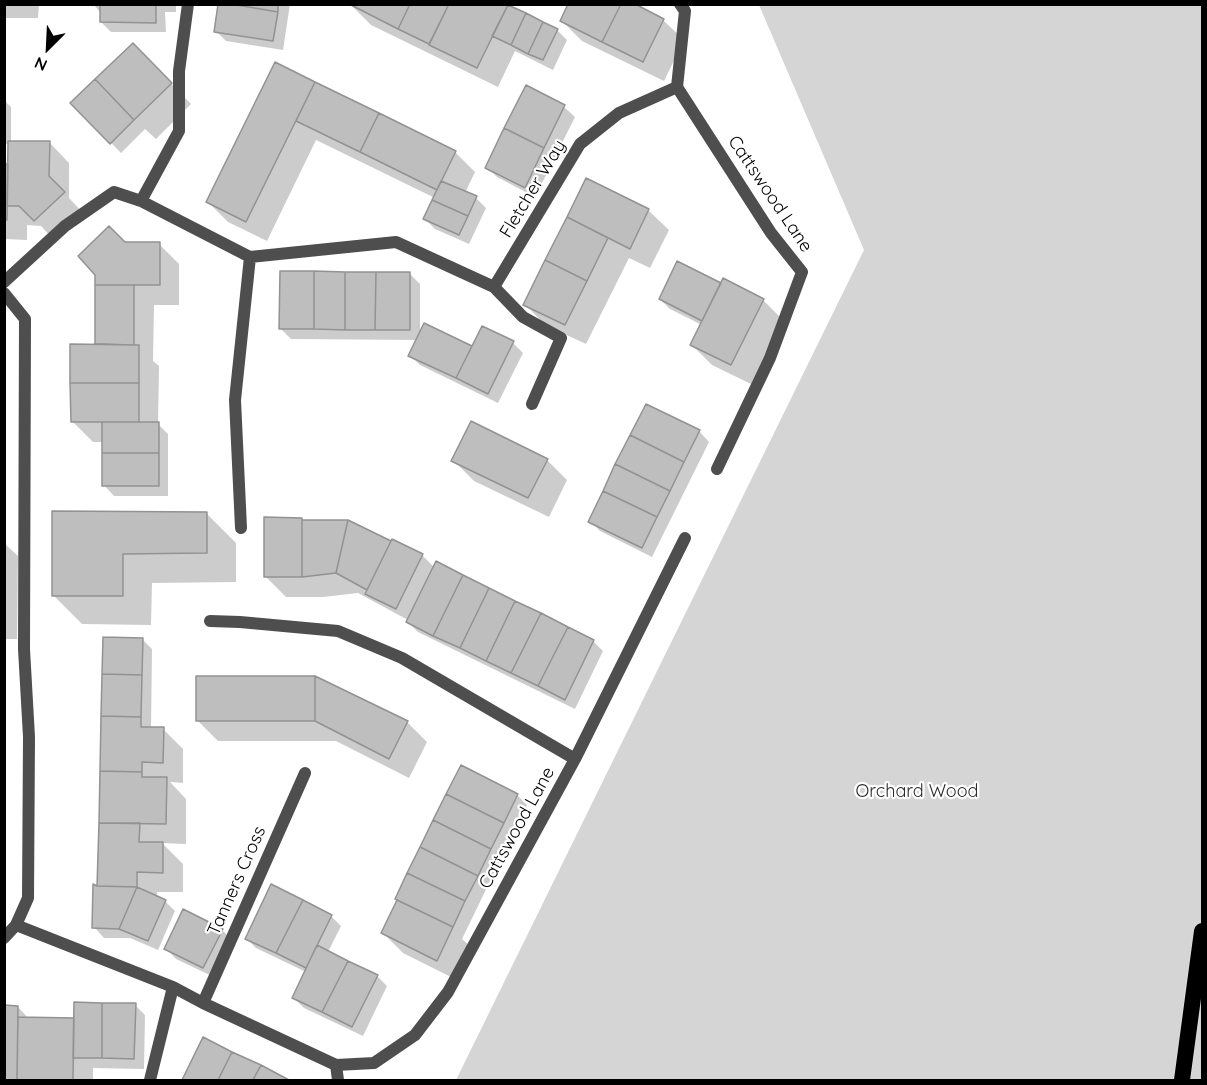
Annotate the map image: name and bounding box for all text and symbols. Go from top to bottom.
north arrow [18,18,78,78]
text: N [31,53,50,76]
street label: Cattswood Lane [723,132,817,256]
street label: Fletcher Way [495,136,571,242]
street label: Cattswood Lane [475,763,559,893]
park label: Orchard Wood [856,781,978,803]
street label: Tanners Cross [203,823,271,939]

